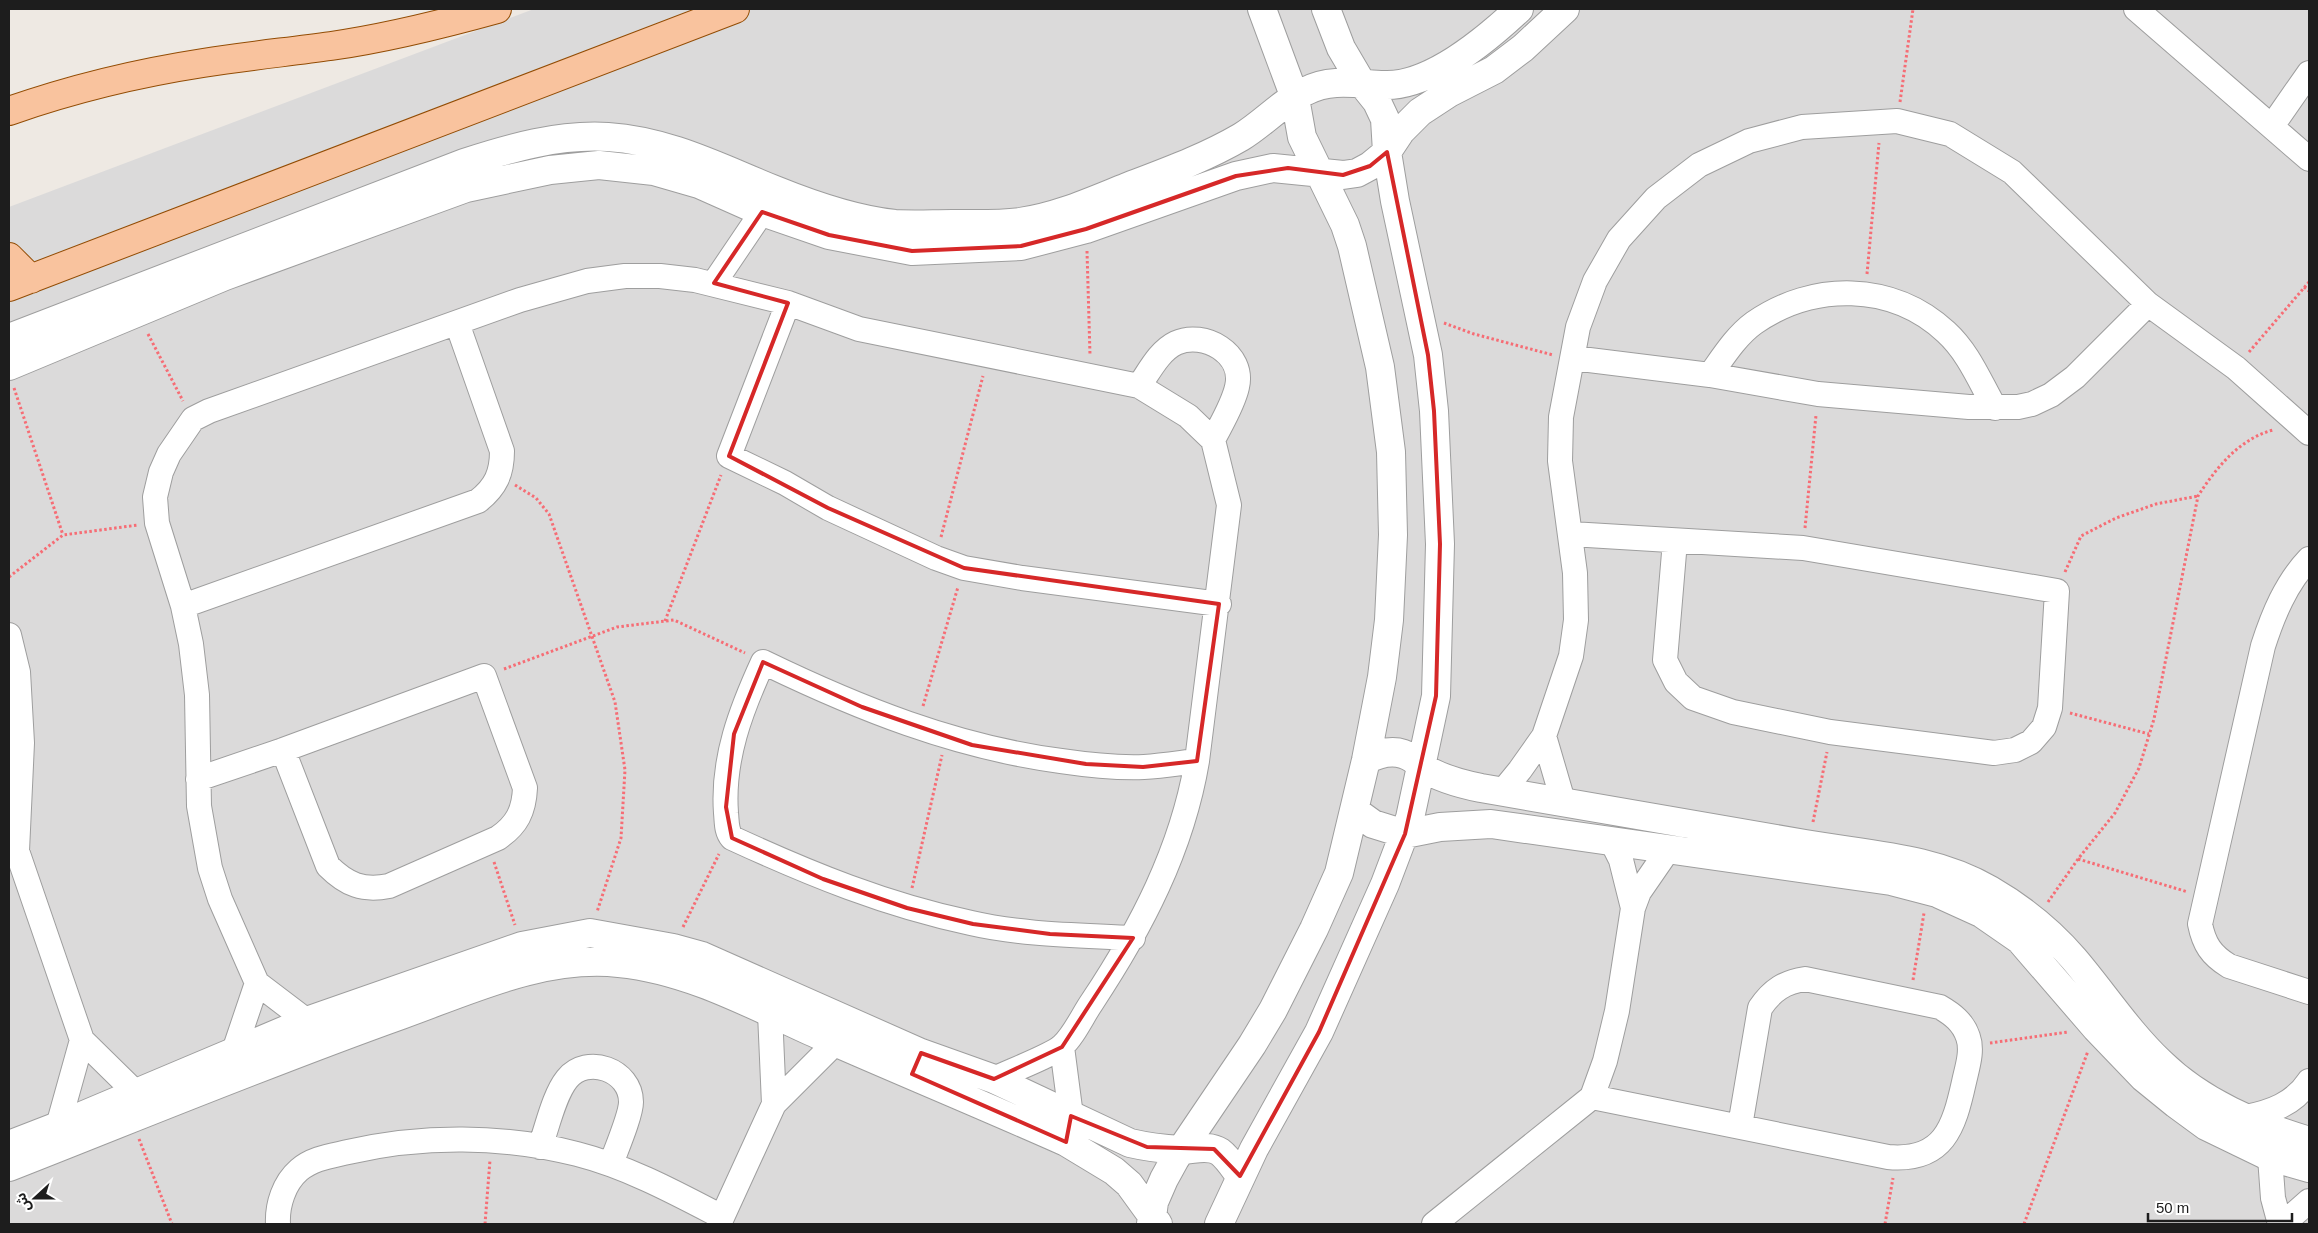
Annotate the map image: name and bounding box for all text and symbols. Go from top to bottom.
north arrow [10,1173,60,1223]
scale bar [2148,1190,2292,1222]
text: ش [12,1191,34,1214]
text: 50 m [2156,1199,2189,1216]

